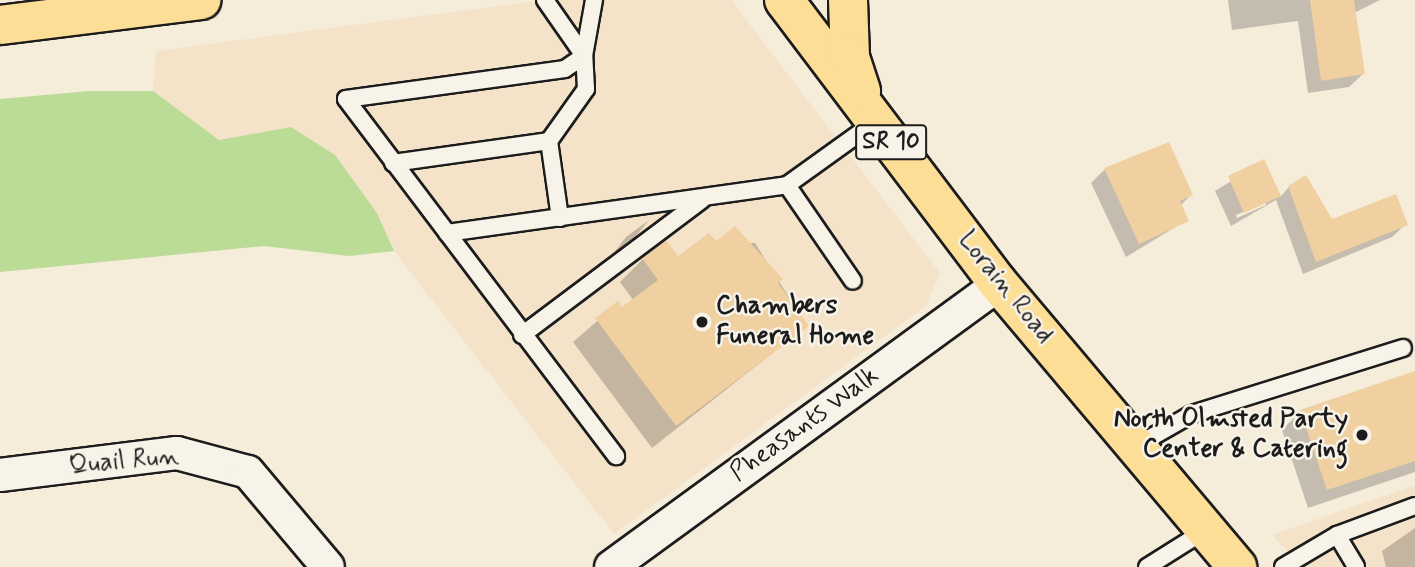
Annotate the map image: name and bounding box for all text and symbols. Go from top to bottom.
road number: SR 10 [854,122,928,162]
street label: Lorain Road [950,226,1060,350]
place label: Chambers Funeral Home [716,291,873,352]
marker: Chambers Funeral Home [694,314,710,330]
street label: Pheasants Walk [725,361,885,489]
place label: North Olmsted Party Center & Catering [1119,404,1348,466]
marker: North Olmsted Party Center & Catering [1354,427,1370,443]
street label: Quail Run [70,442,178,482]

